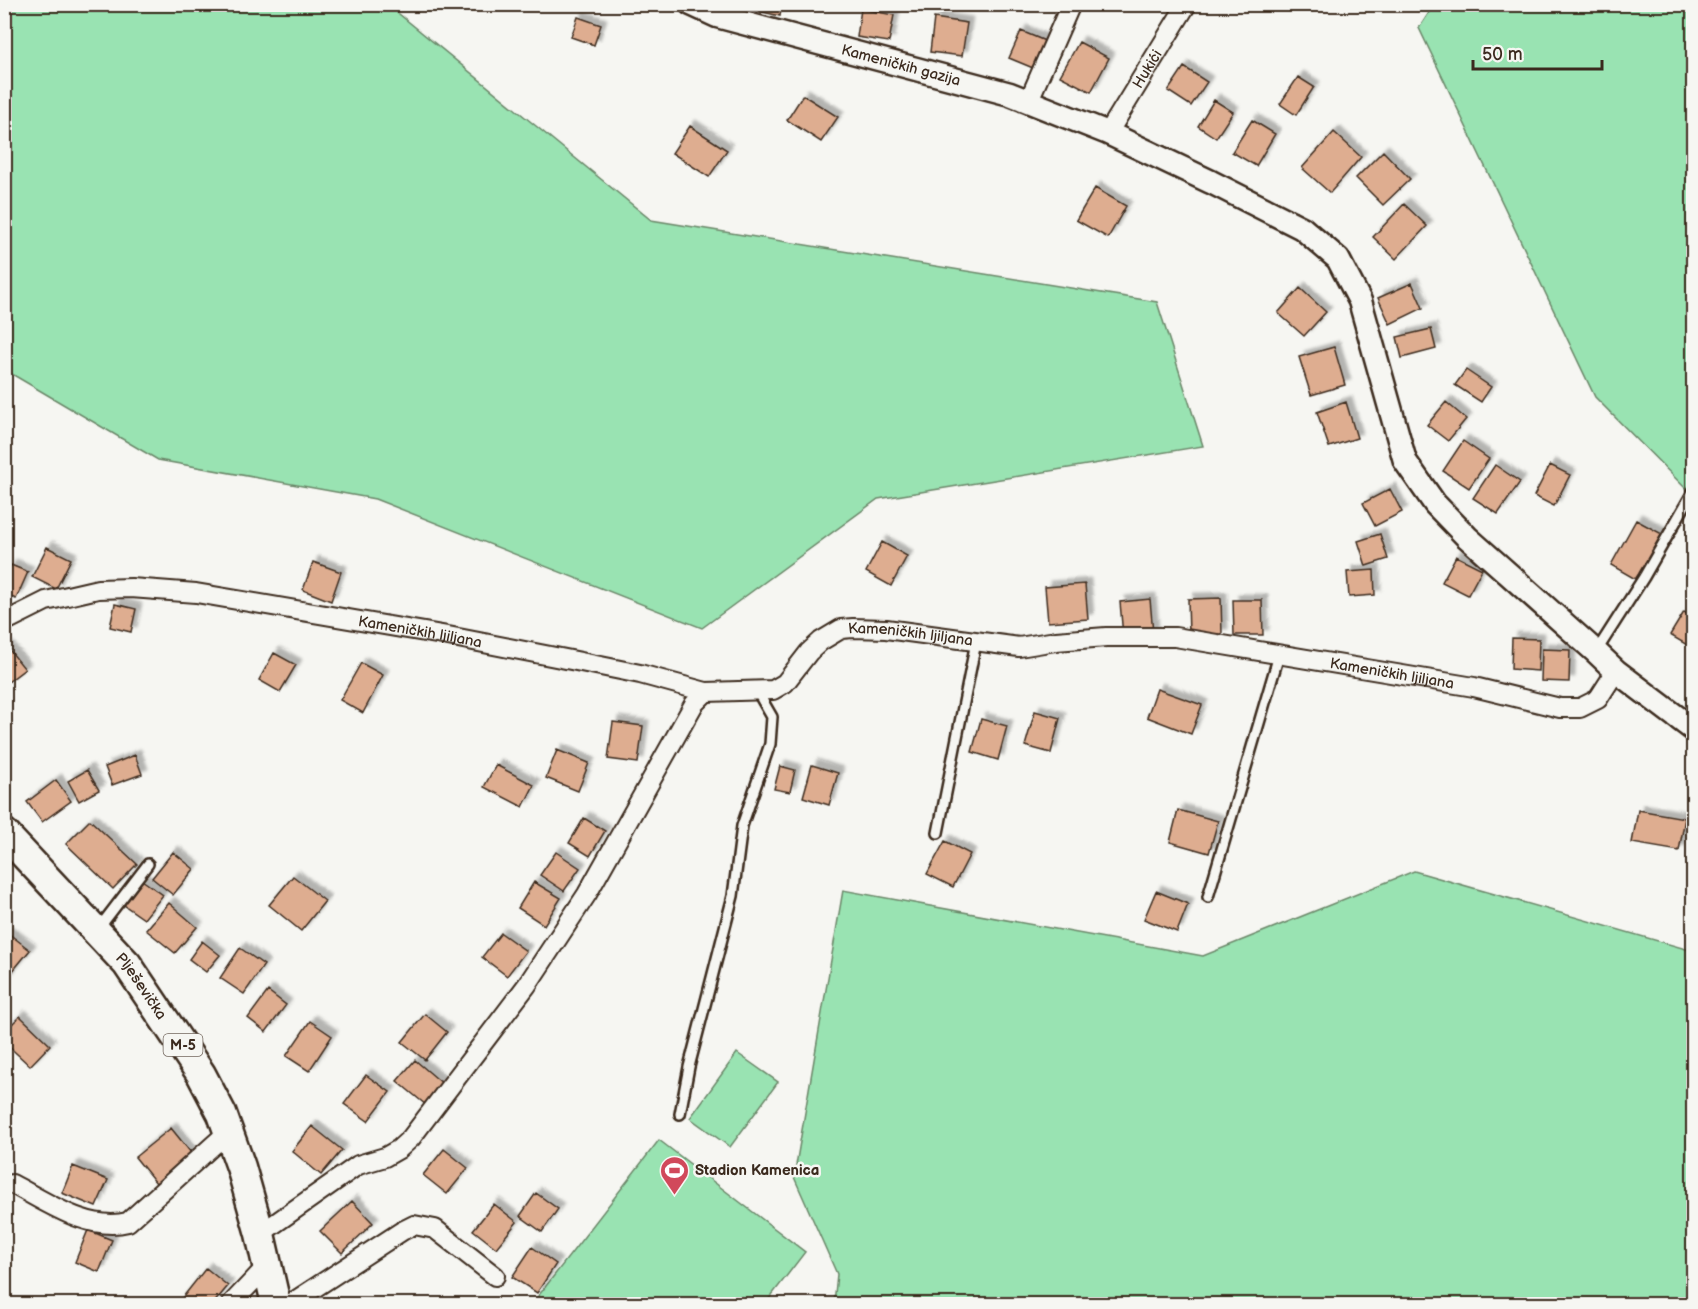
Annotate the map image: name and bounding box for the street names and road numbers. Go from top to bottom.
street label: Kameničkih gazija [839,41,962,90]
street label: Hukići [1129,47,1167,92]
street label: Kameničkih ljiljana [357,612,484,652]
street label: Kameničkih ljiljana [847,619,974,651]
street label: Kameničkih ljiljana [1329,654,1455,694]
street label: Plješevička [111,949,171,1023]
road number: M-5 [164,1034,202,1056]

